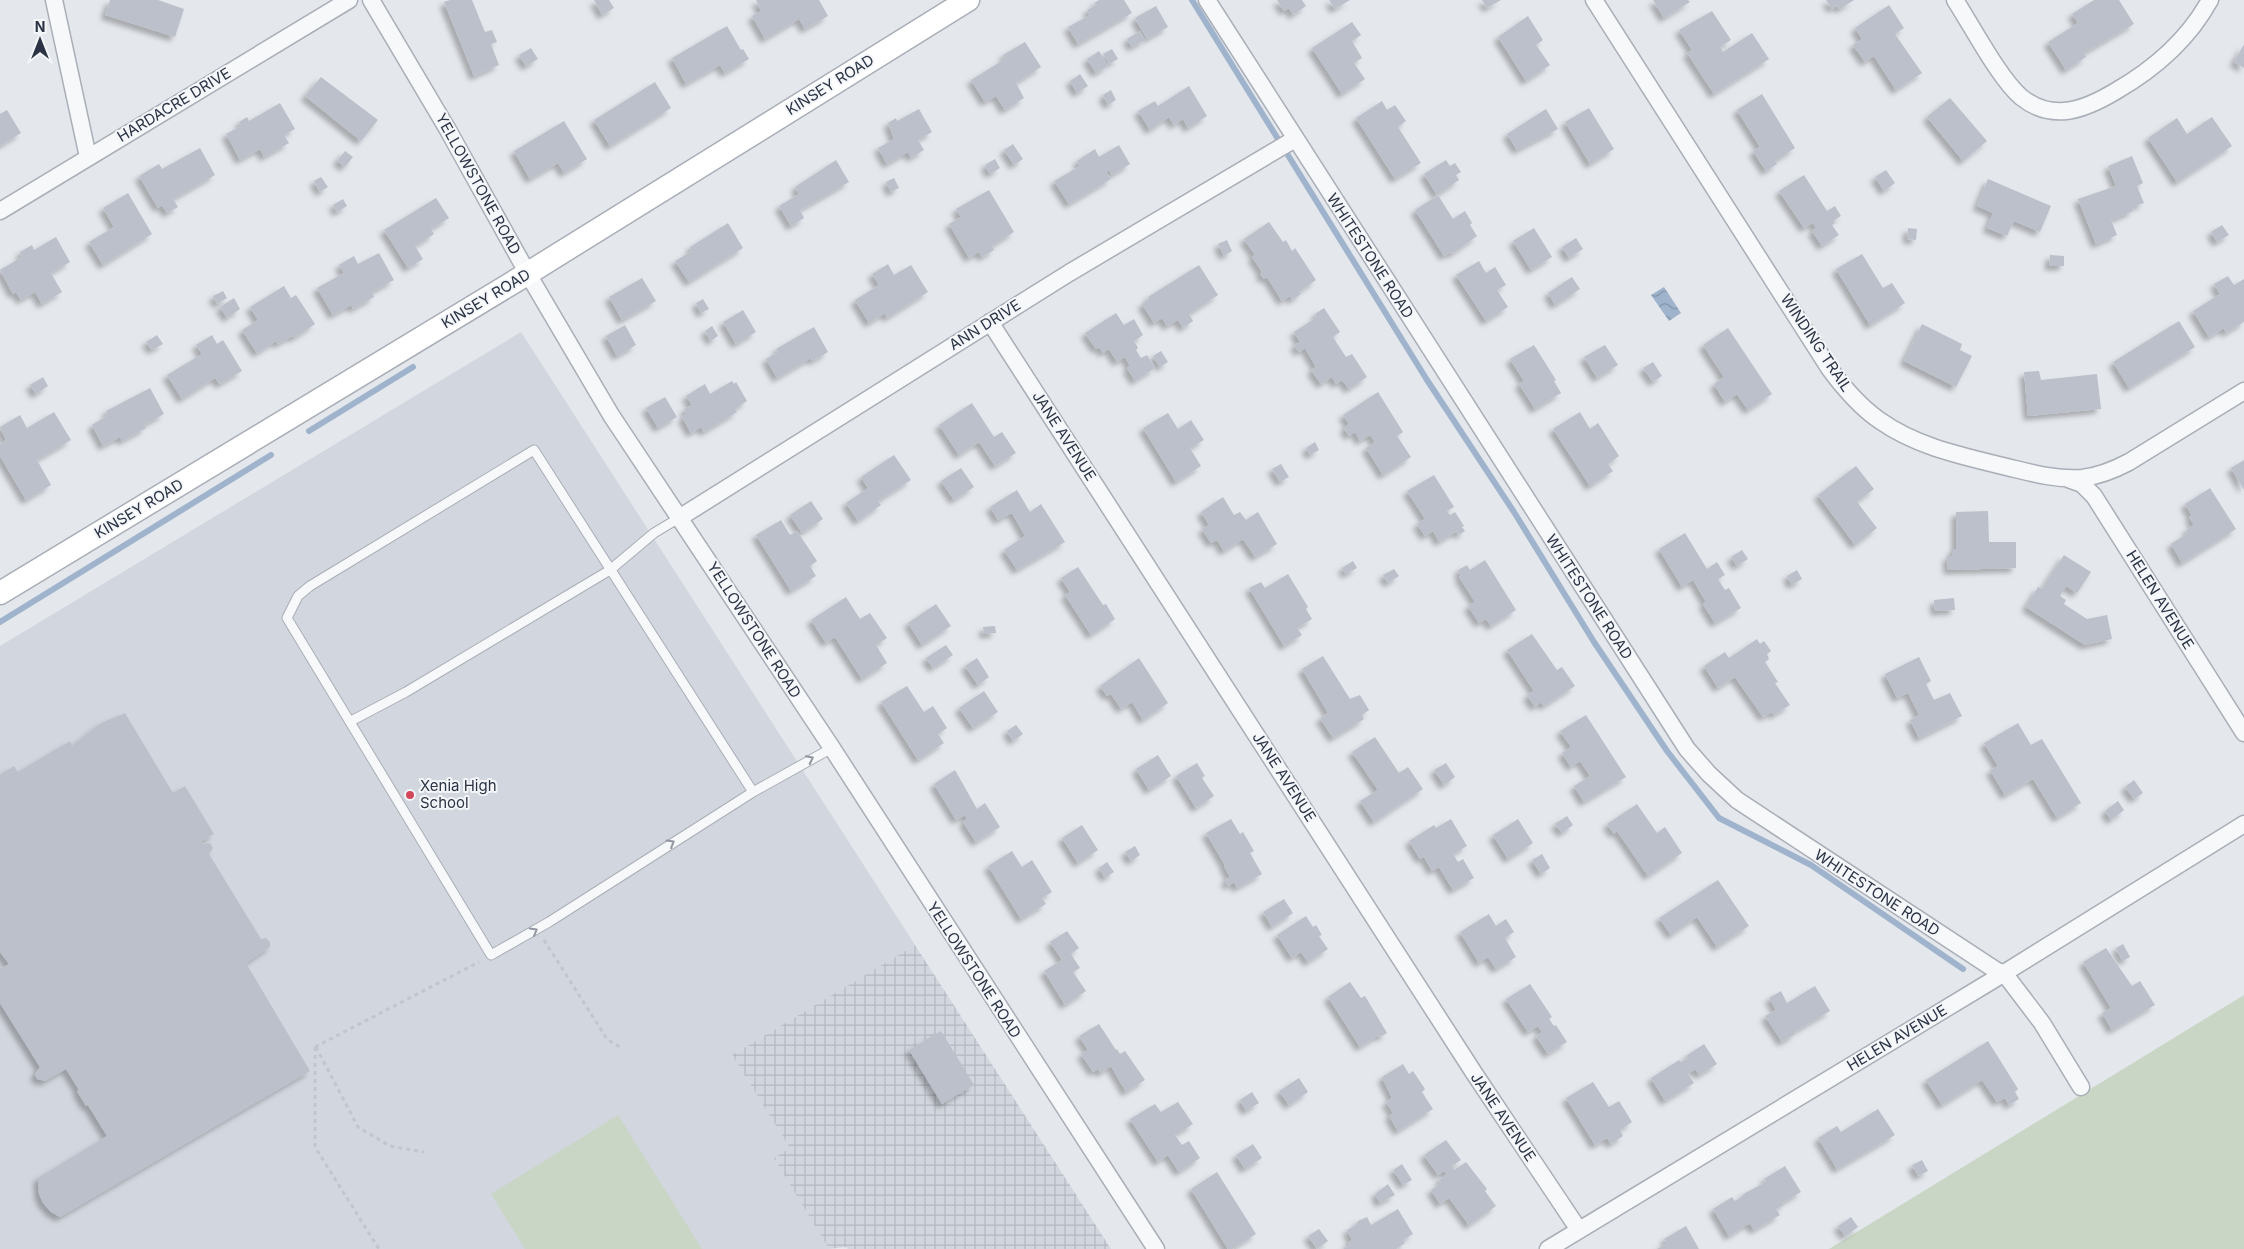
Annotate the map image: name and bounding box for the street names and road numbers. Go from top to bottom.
street label: KINSEY ROAD [782,50,877,119]
street label: HARDACRE DRIVE [114,63,234,146]
street label: YELLOWSTONE ROAD [432,110,525,258]
street label: WHITESTONE ROAD [1323,190,1418,322]
street label: KINSEY ROAD [438,265,534,333]
street label: WINDING TRAIL [1777,290,1856,395]
street label: ANN DRIVE [945,295,1024,354]
street label: JANE AVENUE [1028,387,1101,484]
street label: KINSEY ROAD [91,475,187,543]
street label: WHITESTONE ROAD [1542,531,1637,663]
street label: HELEN AVENUE [2122,547,2199,653]
street label: YELLOWSTONE ROAD [703,558,806,701]
street label: JANE AVENUE [1248,728,1321,825]
street label: WHITESTONE ROAD [1811,845,1943,940]
street label: YELLOWSTONE ROAD [923,898,1026,1041]
street label: HELEN AVENUE [1843,1000,1950,1075]
street label: JANE AVENUE [1467,1069,1540,1165]

